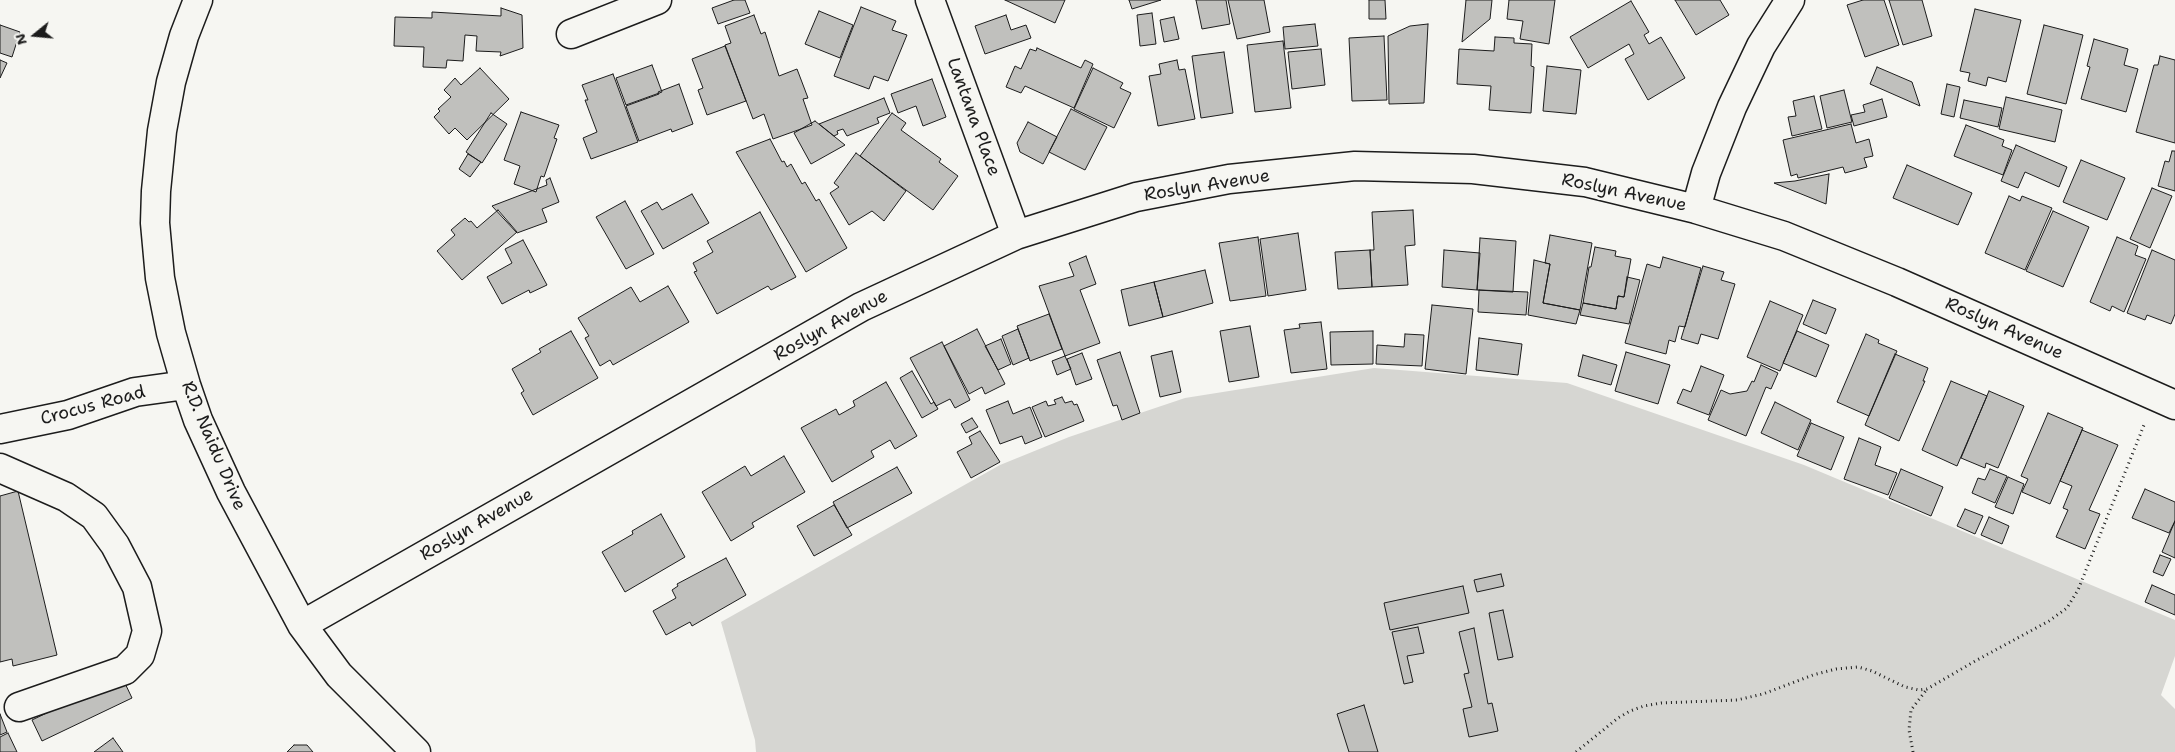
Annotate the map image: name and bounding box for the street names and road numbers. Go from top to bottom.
street label: Lantana Place [942,55,1004,179]
street label: Roslyn Avenue [1143,165,1271,207]
street label: Roslyn Avenue [1560,169,1688,217]
street label: Roslyn Avenue [770,286,892,366]
street label: Roslyn Avenue [1942,293,2066,365]
street label: R.D. Naidu Drive [176,378,250,514]
street label: Crocus Road [38,382,148,430]
street label: Roslyn Avenue [417,484,537,566]

